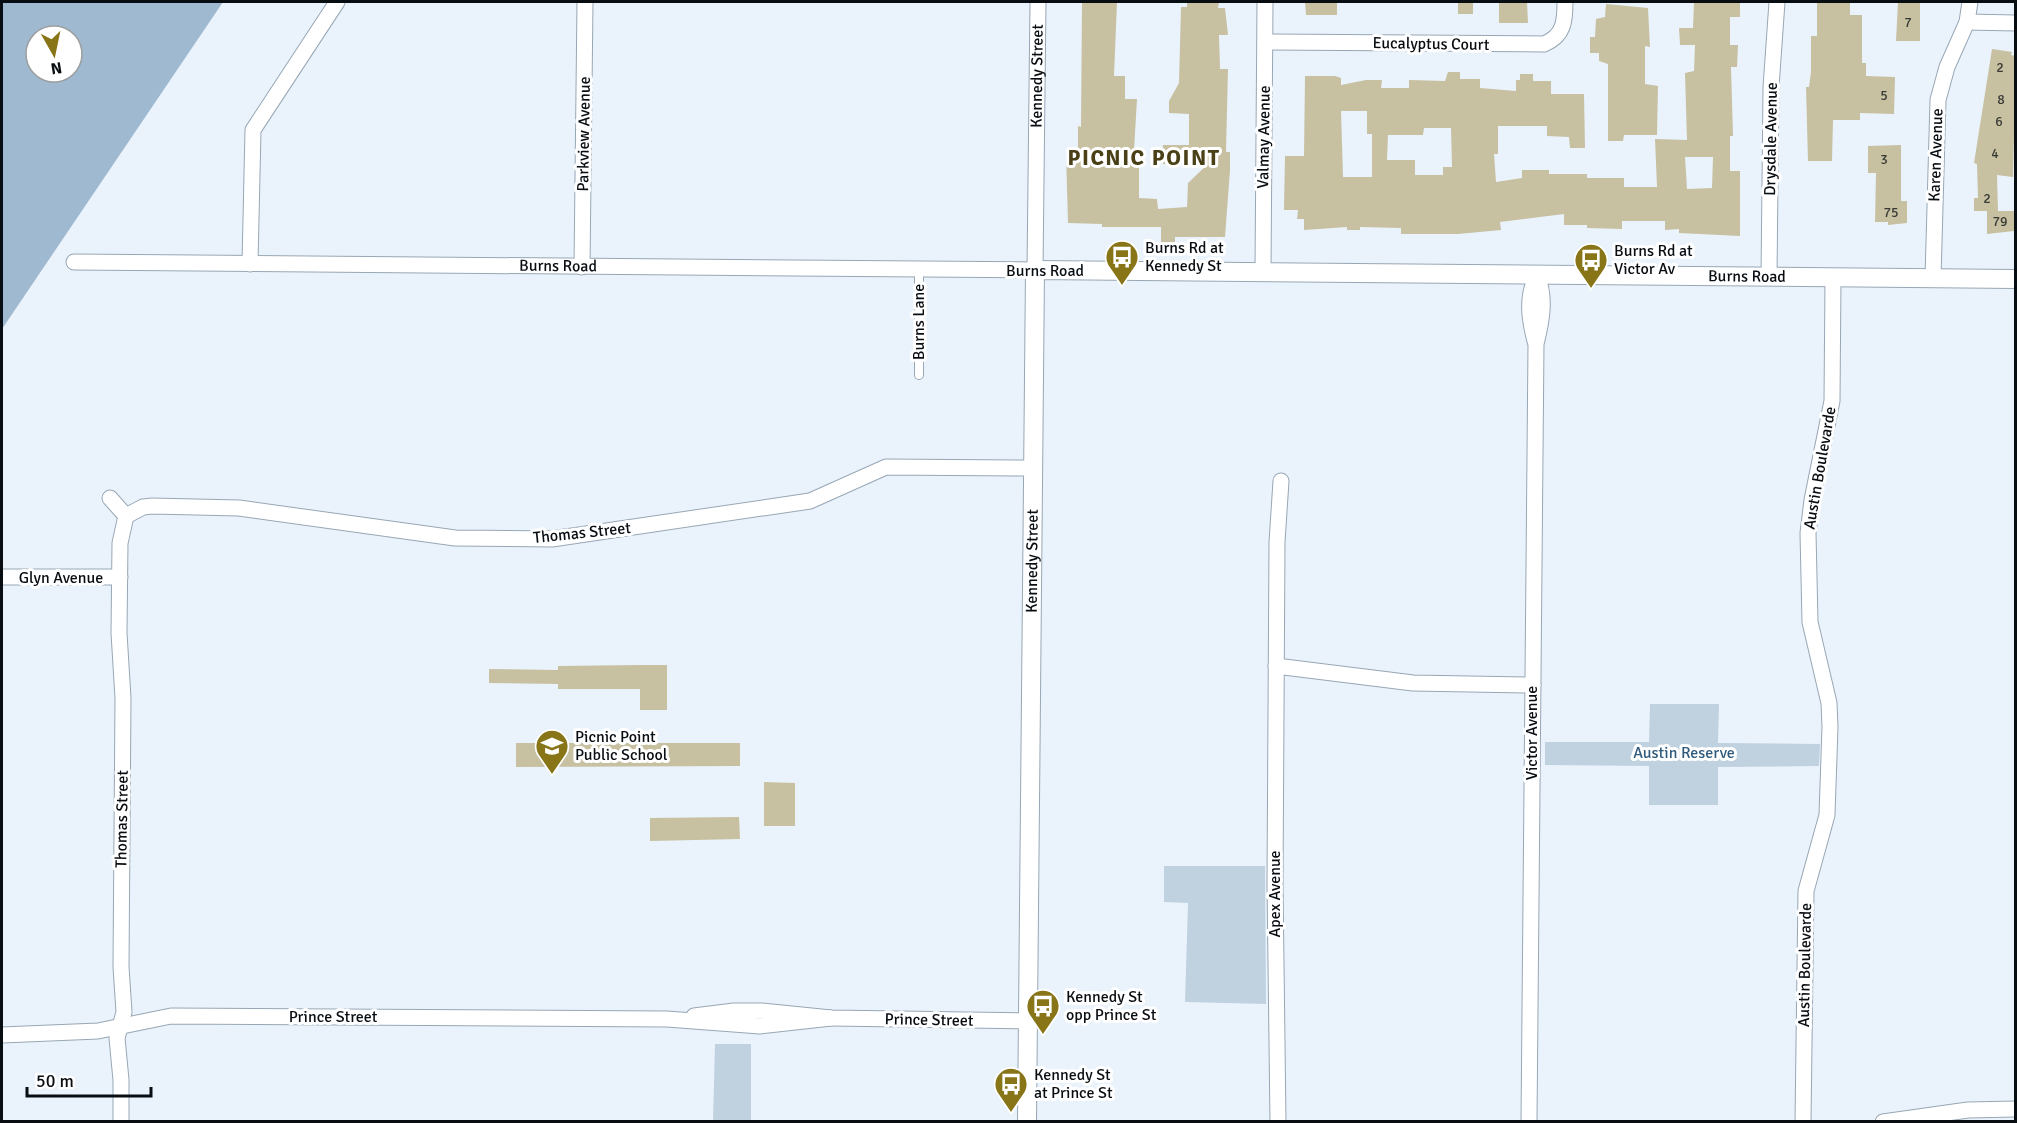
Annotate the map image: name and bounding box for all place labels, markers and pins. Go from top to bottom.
place label: Burns Rd at Kennedy St [1145,238,1224,276]
bus stop icon: Burns Rd at Kennedy St [1104,239,1140,286]
place label: Burns Rd at Victor Av [1614,241,1693,279]
bus stop icon: Burns Rd at Victor Av [1573,242,1609,289]
place label: Picnic Point Public School [575,727,668,765]
school or university icon: Picnic Point Public School [534,728,570,775]
place label: Kennedy St opp Prince St [1066,987,1157,1025]
bus stop icon: Kennedy St opp Prince St [1025,988,1061,1035]
place label: Kennedy St at Prince St [1034,1065,1113,1103]
bus stop icon: Kennedy St at Prince St [993,1066,1029,1113]

